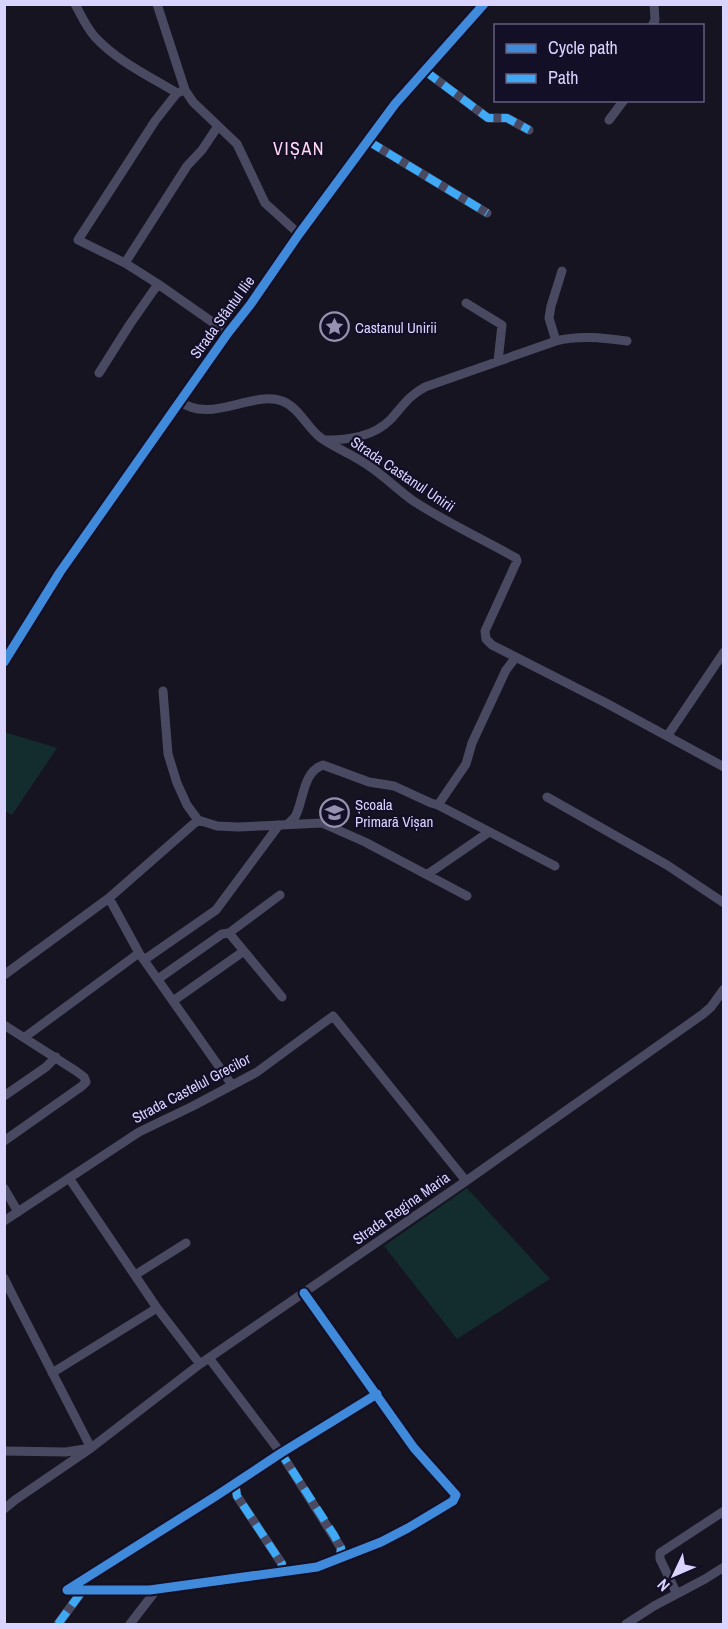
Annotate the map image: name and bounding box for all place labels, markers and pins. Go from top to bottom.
place icon: Castanul Unirii [318,311,350,343]
place label: Castanul Unirii [355,317,437,338]
place label: Școala Primară Vișan [355,794,433,832]
school or university icon: Școala Primară Vișan [318,797,350,829]

